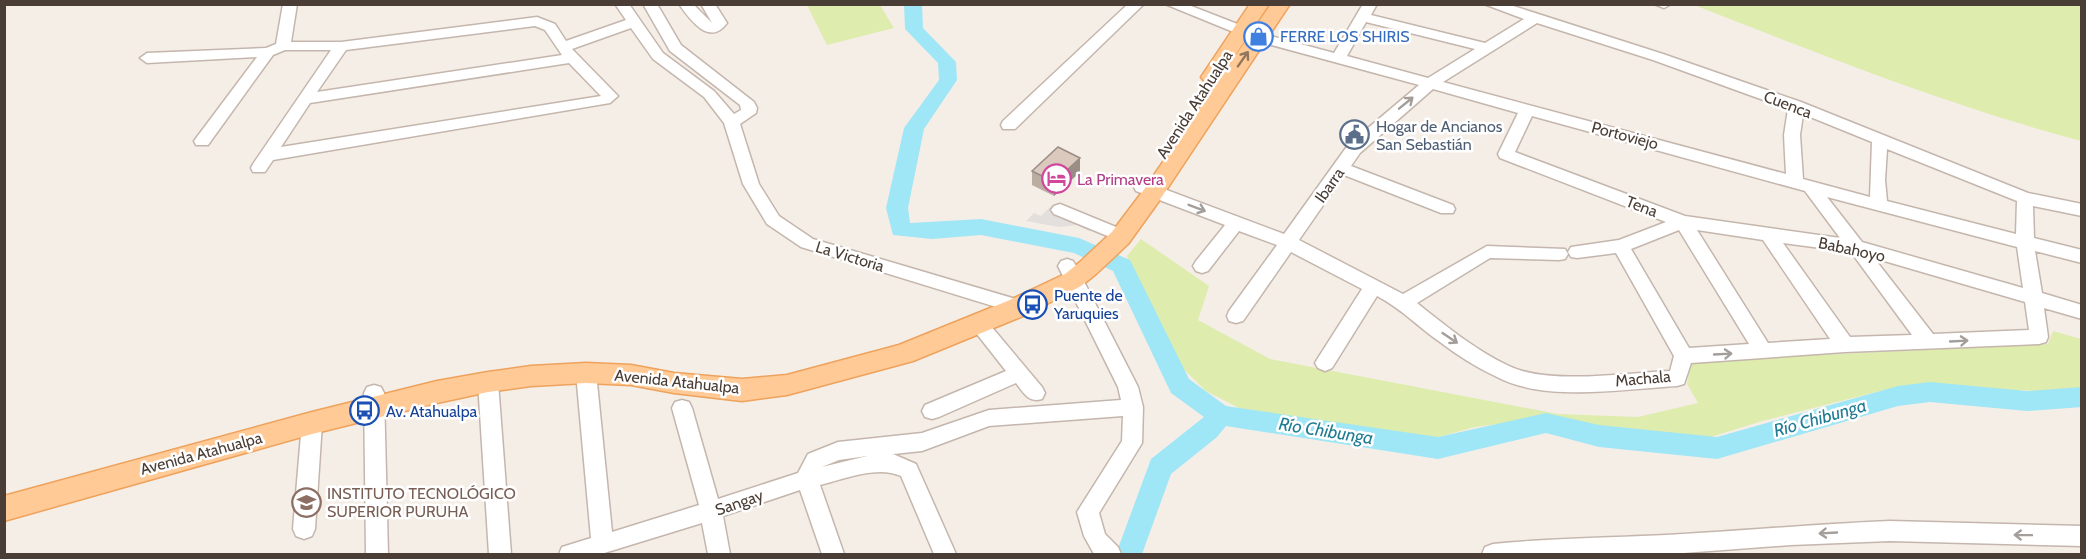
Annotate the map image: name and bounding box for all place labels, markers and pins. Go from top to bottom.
shop icon: FERRE LOS SHIRIS [1243,20,1275,52]
place label: FERRE LOS SHIRIS [1280,27,1410,46]
place label: Hogar de Ancianos San Sebastián [1376,117,1503,154]
public building icon: Hogar de Ancianos San Sebastián [1339,119,1371,151]
hotel icon: La Primavera [1040,163,1072,195]
place label: La Primavera [1077,170,1164,189]
place label: Puente de Yaruquies [1053,286,1123,323]
bus stop icon: Puente de Yaruquies [1017,288,1049,320]
bus stop icon: Av. Atahualpa [349,395,381,427]
place label: Av. Atahualpa [386,402,478,421]
place label: INSTITUTO TECNOLÓGICO SUPERIOR PURUHA [327,484,516,521]
school or university icon: INSTITUTO TECNOLÓGICO SUPERIOR PURUHA [290,486,322,518]

